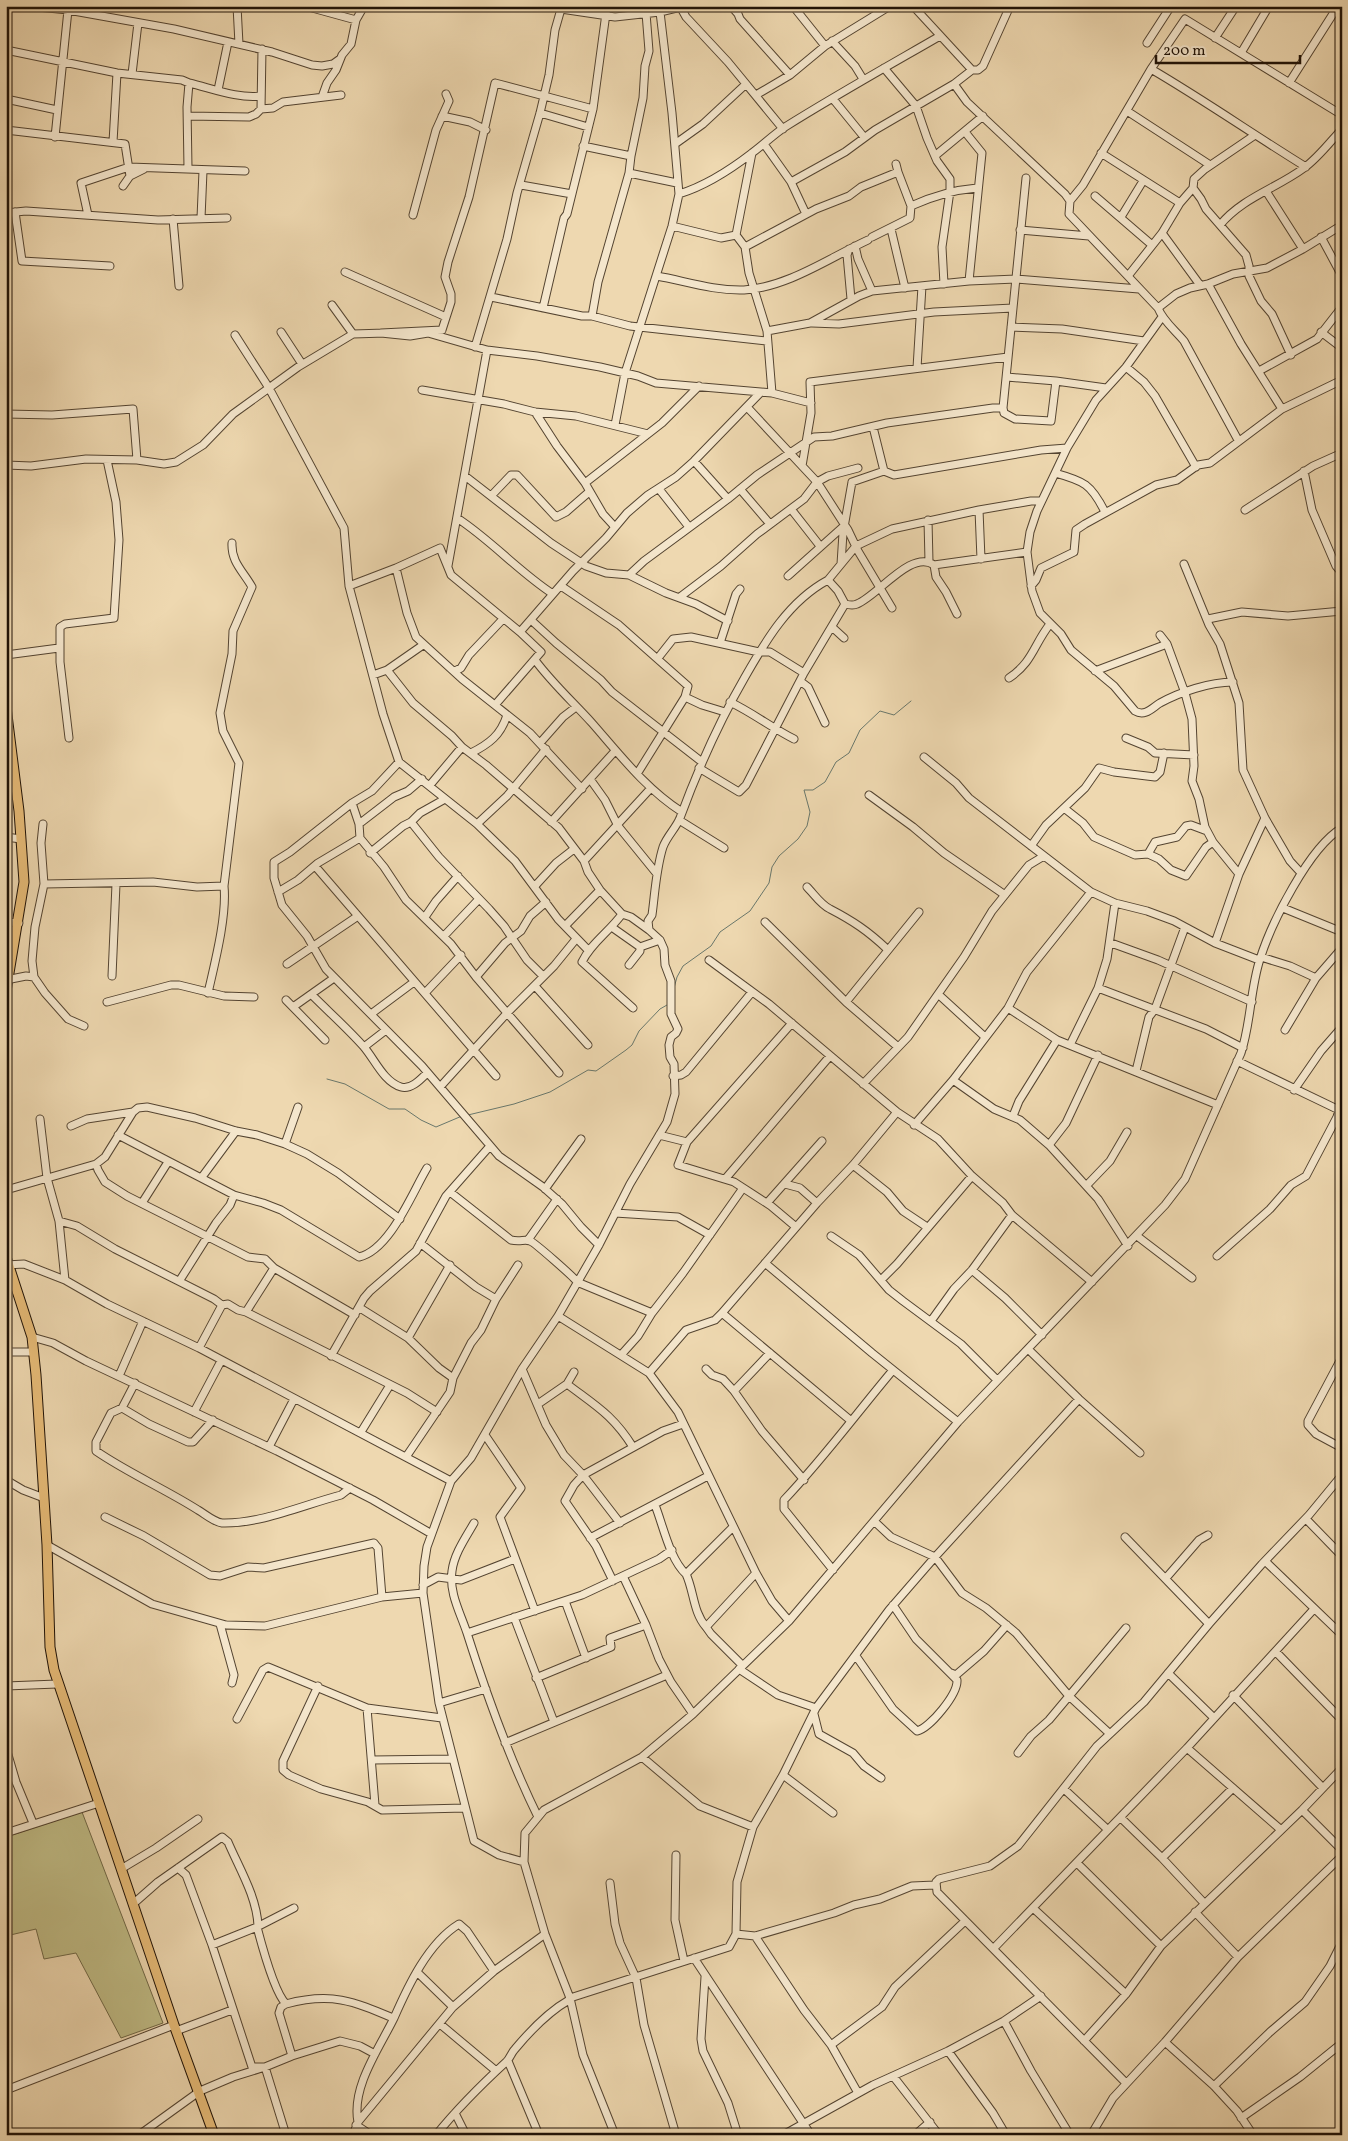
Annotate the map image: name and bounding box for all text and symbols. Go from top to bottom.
scale bar [1156,32,1299,64]
text: 200 m [1163,41,1206,62]

